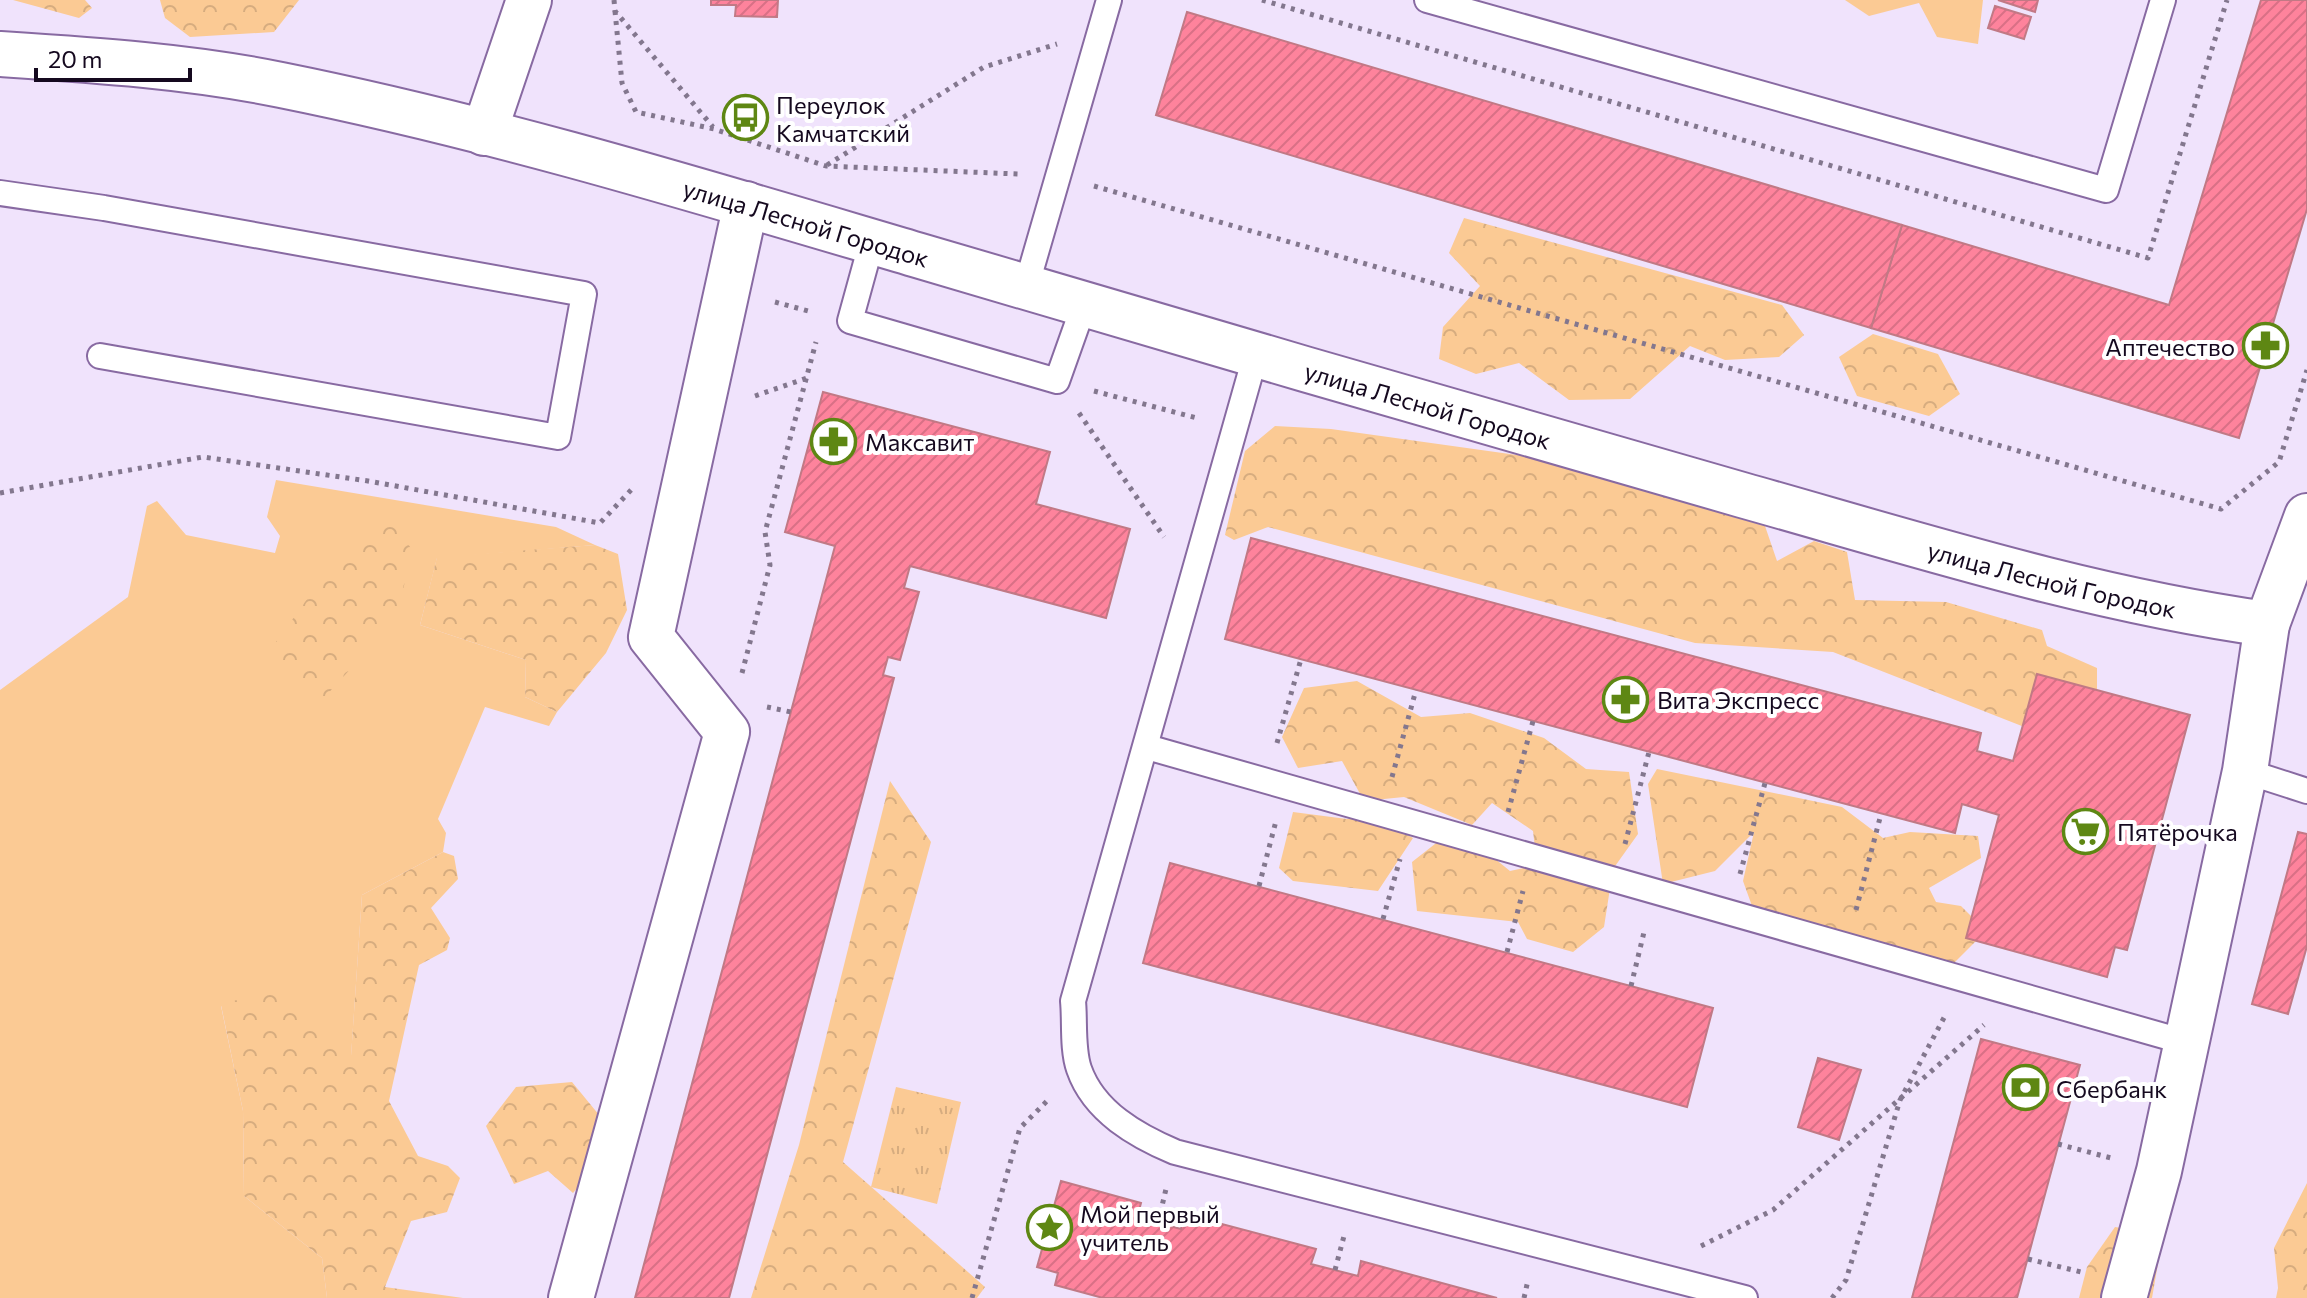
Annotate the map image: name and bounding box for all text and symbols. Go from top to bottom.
scale bar [36,32,190,82]
text: 20 m [48,44,102,73]
place label: Переулок Камчатский [776,90,910,147]
bus stop icon: Переулок Камчатский [721,94,769,142]
street label: улица Лесной Городок [680,173,933,272]
pharmacy icon: Аптечество [2242,322,2290,370]
place label: Аптечество [2105,332,2235,361]
street label: улица Лесной Городок [1302,355,1555,454]
pharmacy icon: Максавит [810,417,858,465]
place label: Максавит [865,427,975,456]
street label: улица Лесной Городок [1925,534,2179,623]
pharmacy icon: Вита Экспресс [1602,675,1650,723]
place label: Вита Экспресс [1657,685,1819,714]
supermarket icon: Пятёрочка [2062,807,2110,855]
place label: Пятёрочка [2117,817,2238,846]
bank icon: Сбербанк [2001,1064,2049,1112]
place label: Сбербанк [2056,1074,2167,1103]
place label: Мой первый учитель [1080,1199,1220,1256]
place icon: Мой первый учитель [1025,1203,1073,1251]

